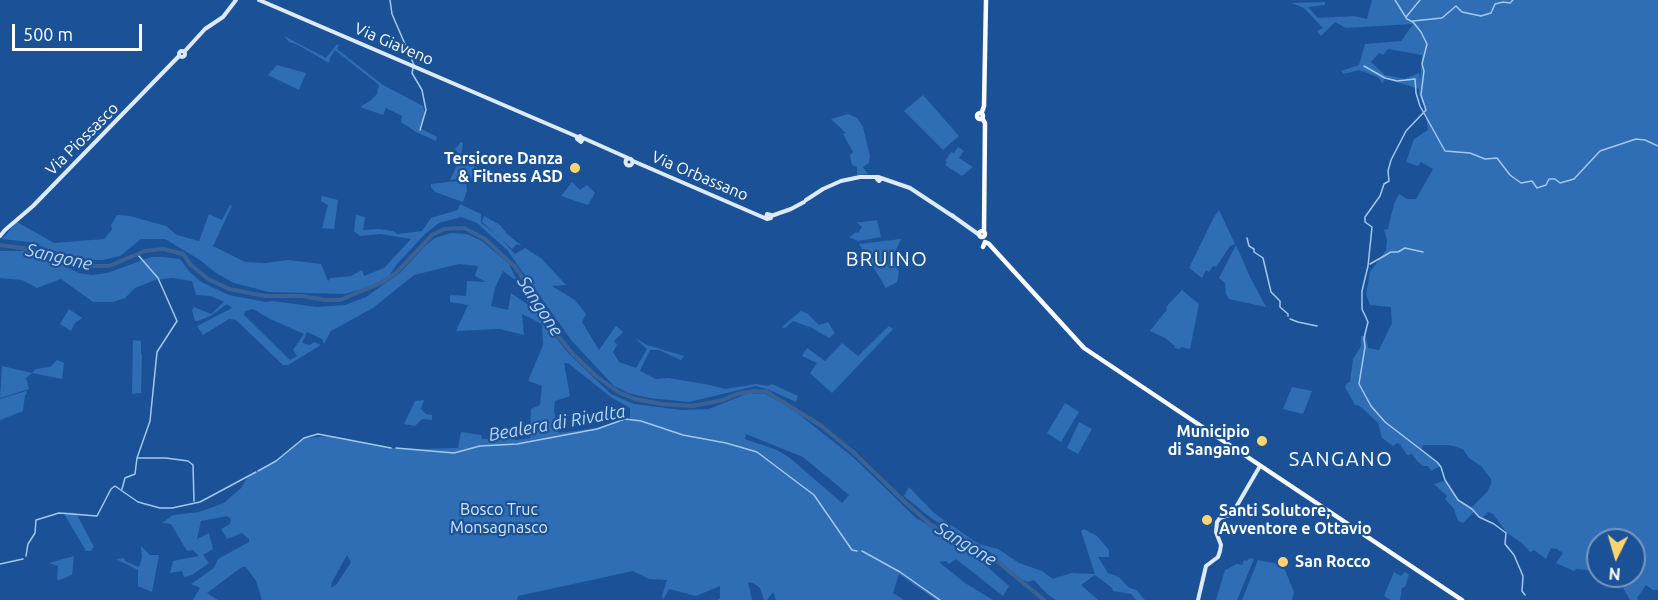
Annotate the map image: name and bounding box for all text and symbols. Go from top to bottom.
scale bar [15,12,146,50]
street label: Via Giaveno [351,19,437,69]
text: 500 m [23,24,73,44]
street label: Via Piossasco [42,99,122,179]
street label: Via Orbassano [649,147,751,205]
place label: Tersicore Danza & Fitness ASD [444,149,563,187]
marker: Tersicore Danza & Fitness ASD [568,161,582,175]
water label: Sangone [24,239,94,275]
district label: BRUINO [846,247,928,271]
water label: Sangone [513,272,567,340]
water label: Bealera di Rivalta [487,400,627,446]
place label: Municipio di Sangano [1168,422,1250,460]
marker: Municipio di Sangano [1255,434,1269,448]
district label: SANGANO [1289,447,1393,471]
park label: Bosco Truc Monsagnasco [450,500,548,538]
place label: Santi Solutore, Avventore e Ottavio [1219,501,1372,539]
marker: Santi Solutore, Avventore e Ottavio [1200,513,1214,527]
water label: Sangone [932,517,1000,571]
north arrow [1586,528,1646,588]
place label: San Rocco [1295,552,1371,572]
marker: San Rocco [1276,555,1290,569]
text: N [1608,564,1621,583]

